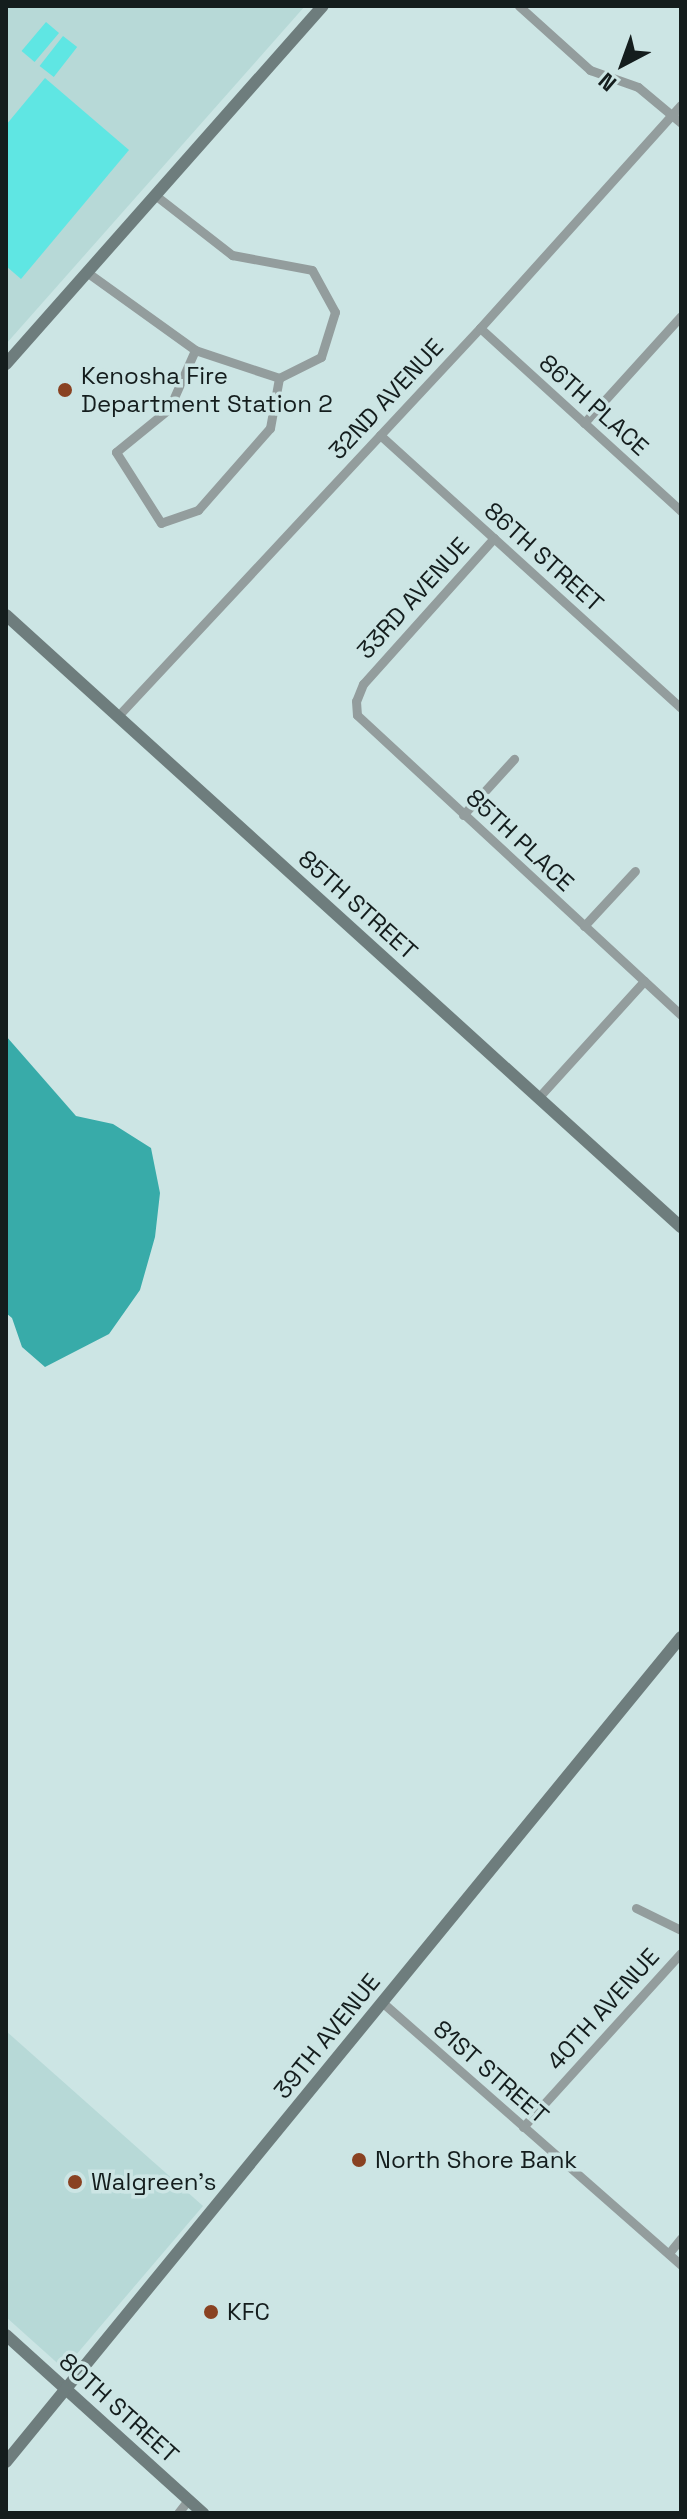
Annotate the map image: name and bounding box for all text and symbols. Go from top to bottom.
north arrow [583,24,663,104]
text: N [593,67,622,98]
street label: 32ND AVENUE [323,333,449,465]
street label: 86TH PLACE [533,348,655,462]
place label: Kenosha Fire Department Station 2 [81,362,333,418]
marker: Kenosha Fire Department Station 2 [56,381,74,399]
street label: 86TH STREET [479,496,609,618]
street label: 33RD AVENUE [351,531,475,665]
street label: 85TH PLACE [460,783,580,897]
street label: 85TH STREET [293,844,423,966]
street label: 40TH AVENUE [541,1942,665,2076]
street label: 39TH AVENUE [268,1968,386,2104]
street label: 81ST STREET [427,2014,555,2130]
place label: North Shore Bank [375,2146,577,2174]
marker: North Shore Bank [350,2151,368,2169]
place label: Walgreen's [91,2168,216,2196]
marker: Walgreen's [66,2173,84,2191]
place label: KFC [227,2298,270,2326]
marker: KFC [202,2303,220,2321]
street label: 80TH STREET [53,2347,185,2469]

